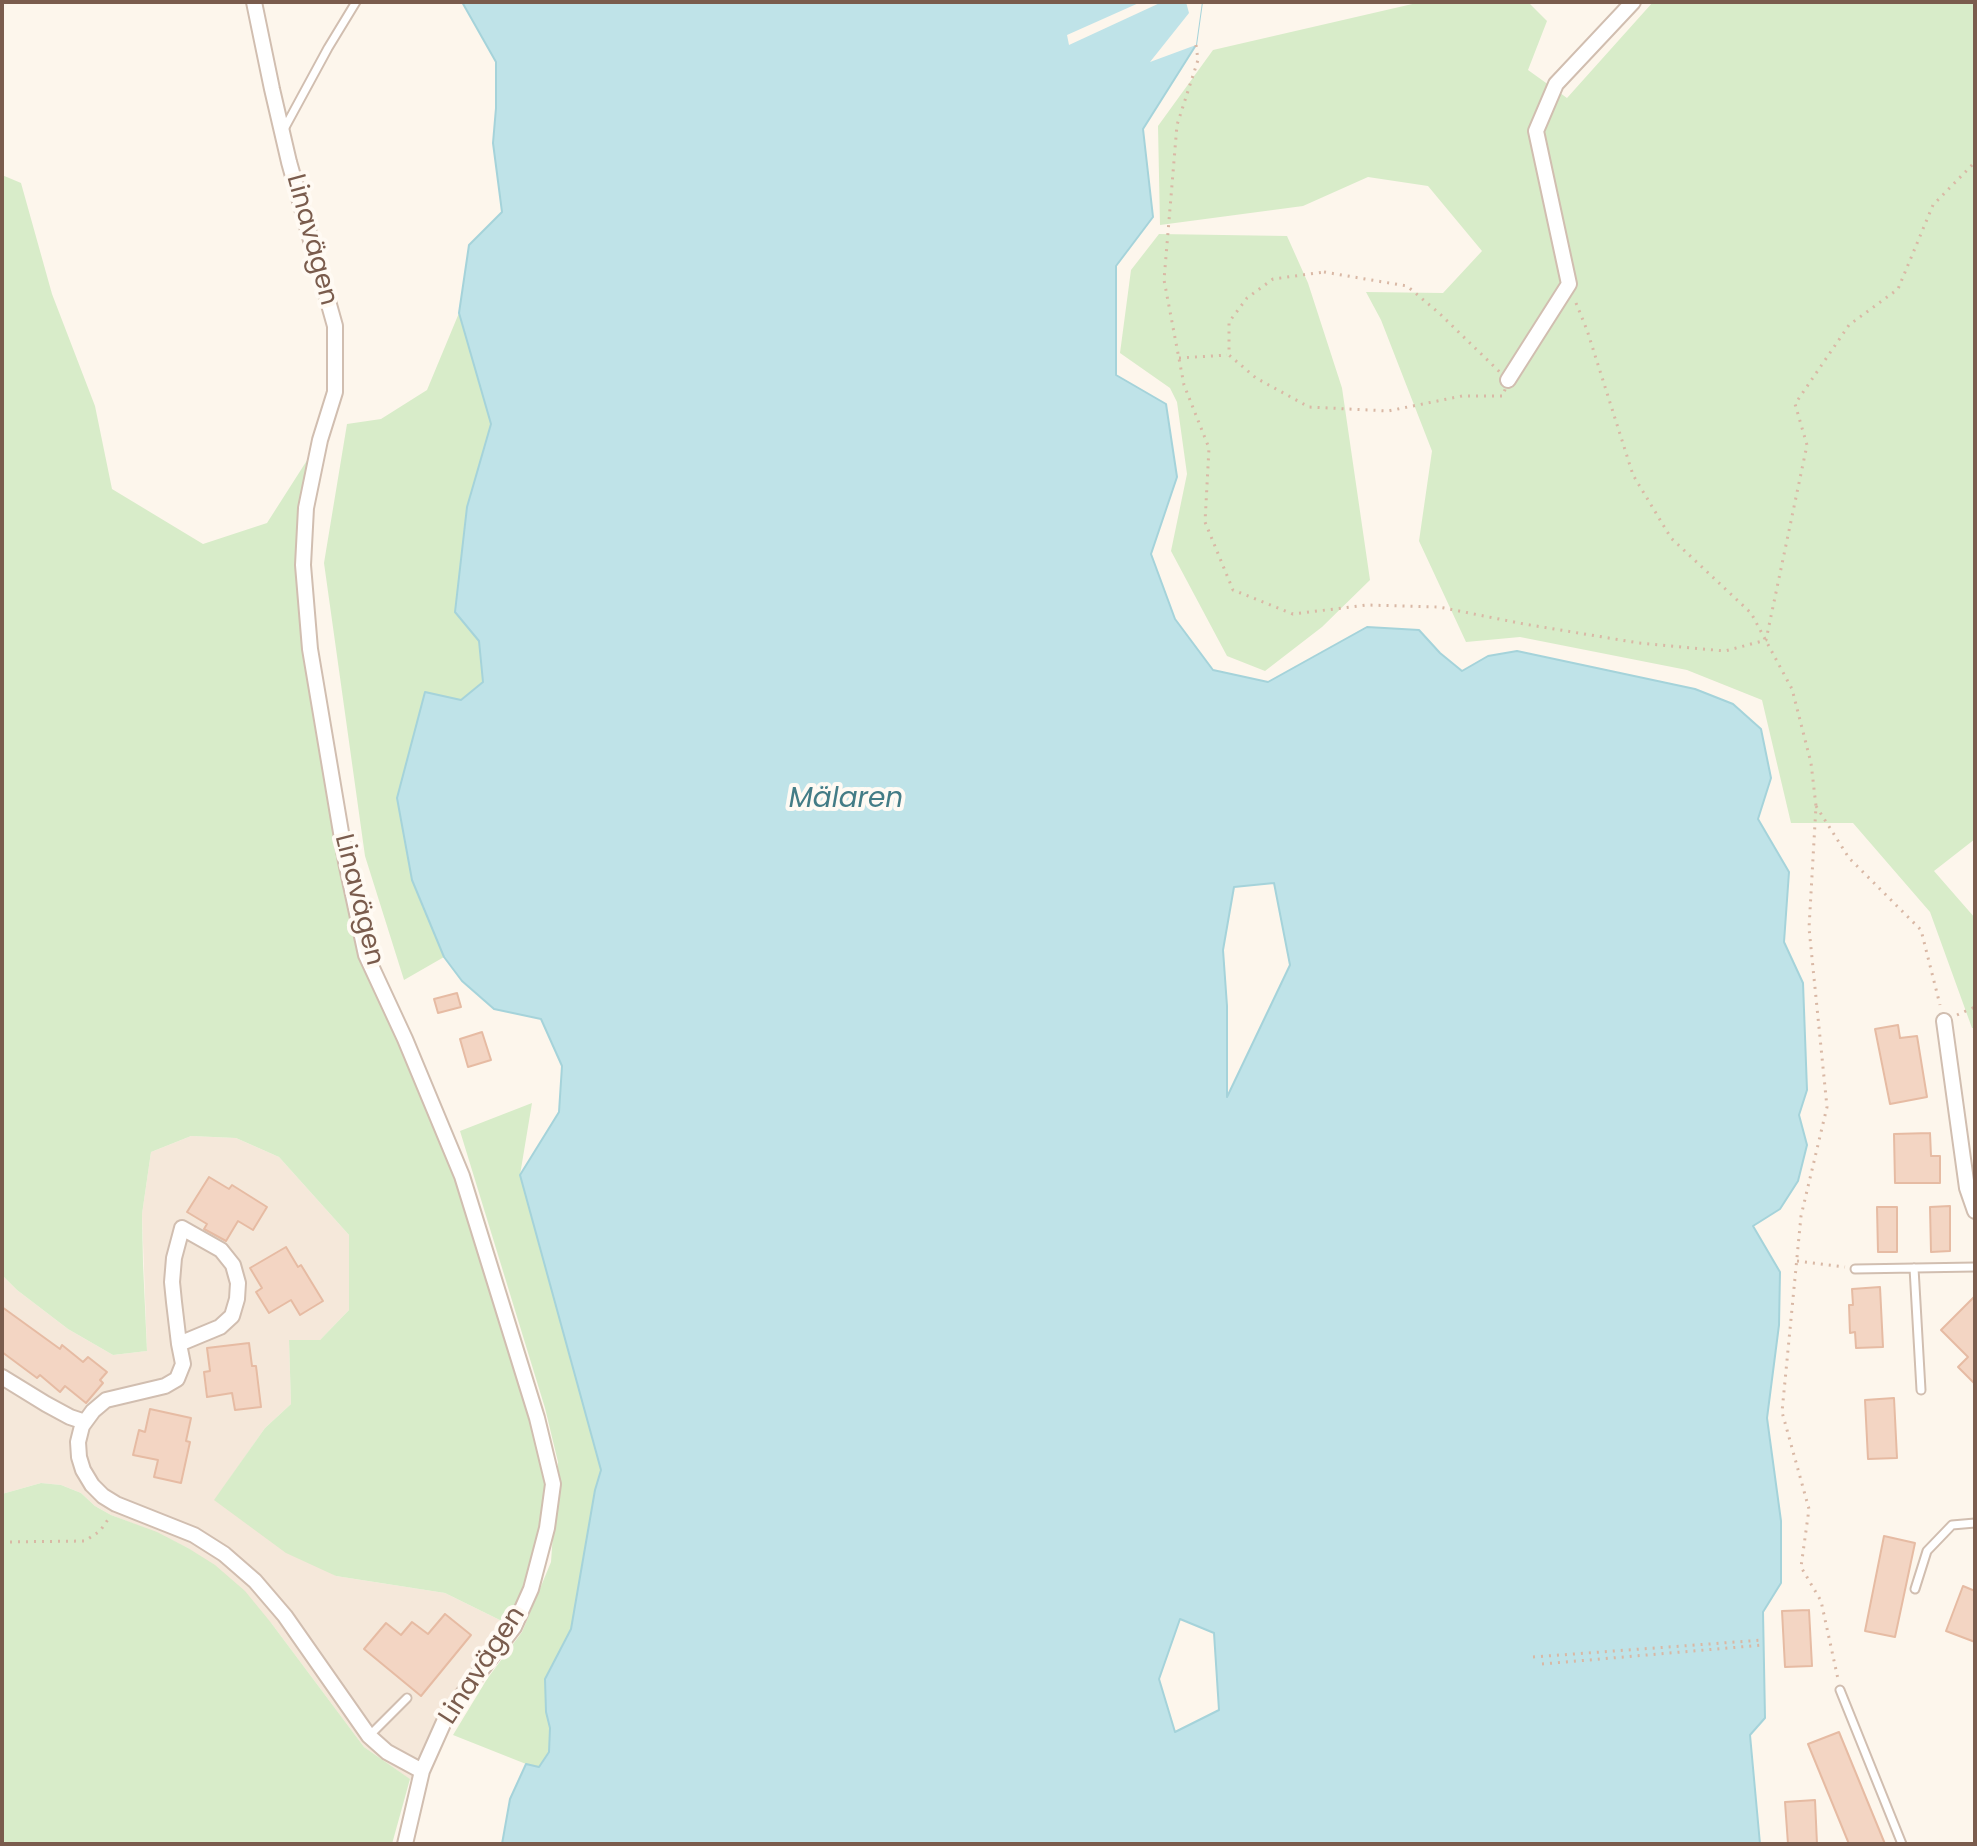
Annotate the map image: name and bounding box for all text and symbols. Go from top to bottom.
street label: Linavägen [279,171,343,309]
water label: Mälaren [789,783,903,817]
street label: Linavägen [327,831,389,969]
street label: Linavägen [433,1601,533,1731]

